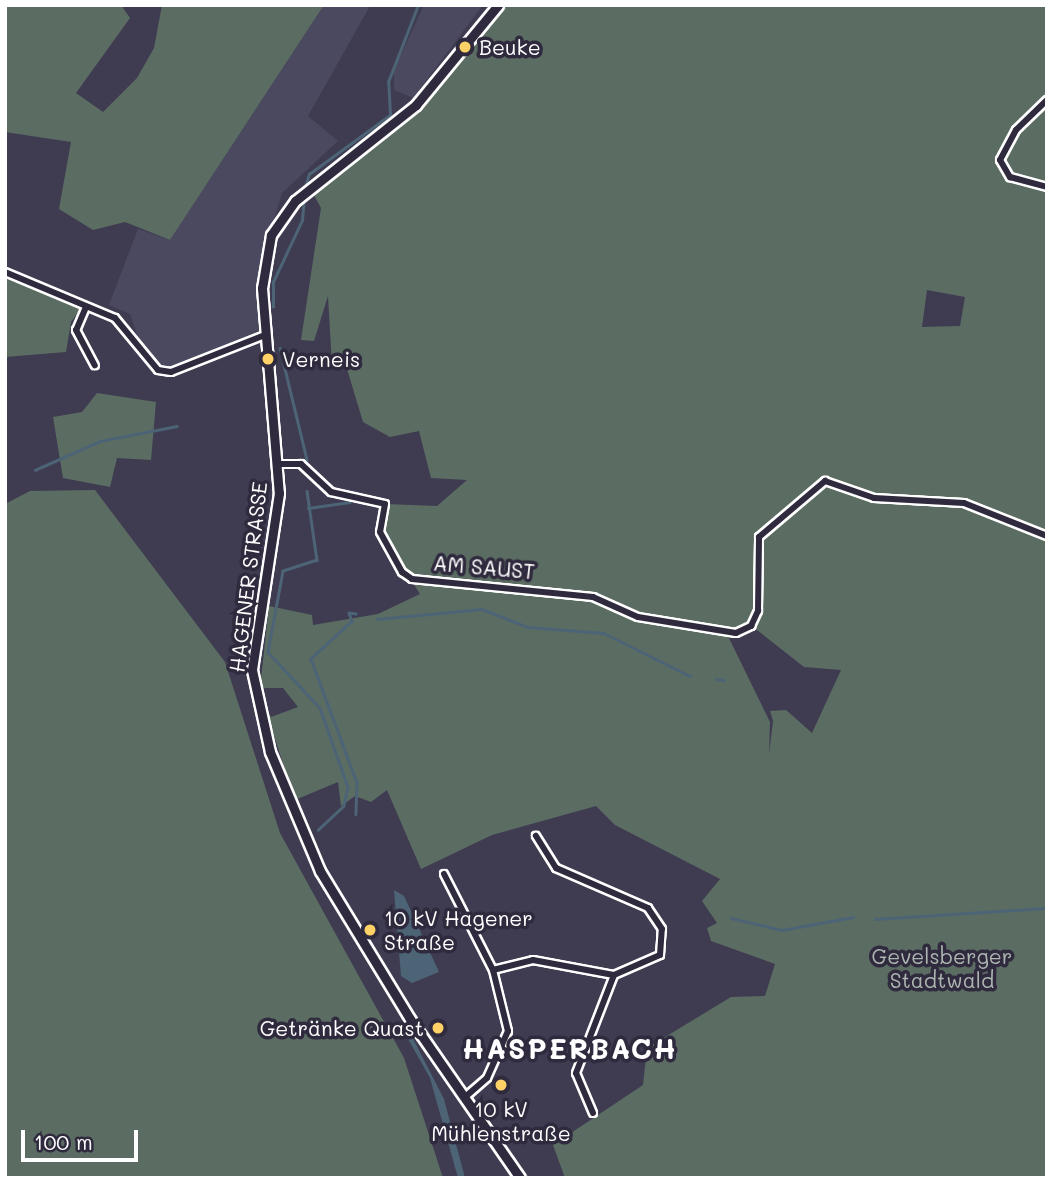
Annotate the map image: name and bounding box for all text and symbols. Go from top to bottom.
place label: Beuke [479,34,541,60]
marker: Beuke [457,39,473,55]
place label: Verneis [282,346,360,372]
marker: Verneis [260,351,276,367]
street label: HAGENER STRASSE [224,480,272,674]
street label: AM SAUST [432,550,536,584]
place label: 10 kV Hagener Straße [384,905,533,955]
marker: 10 kV Hagener Straße [362,922,378,938]
park label: Gevelsberger Stadtwald [872,943,1012,993]
place label: Getränke Quast [260,1015,424,1041]
marker: Getränke Quast [430,1020,446,1036]
district label: HASPERBACH [463,1031,677,1065]
marker: 10 kV Mühlenstraße [493,1077,509,1093]
place label: 10 kV Mühlenstraße [431,1096,571,1146]
scale bar [24,1116,142,1160]
text: 100 m [34,1128,93,1155]

